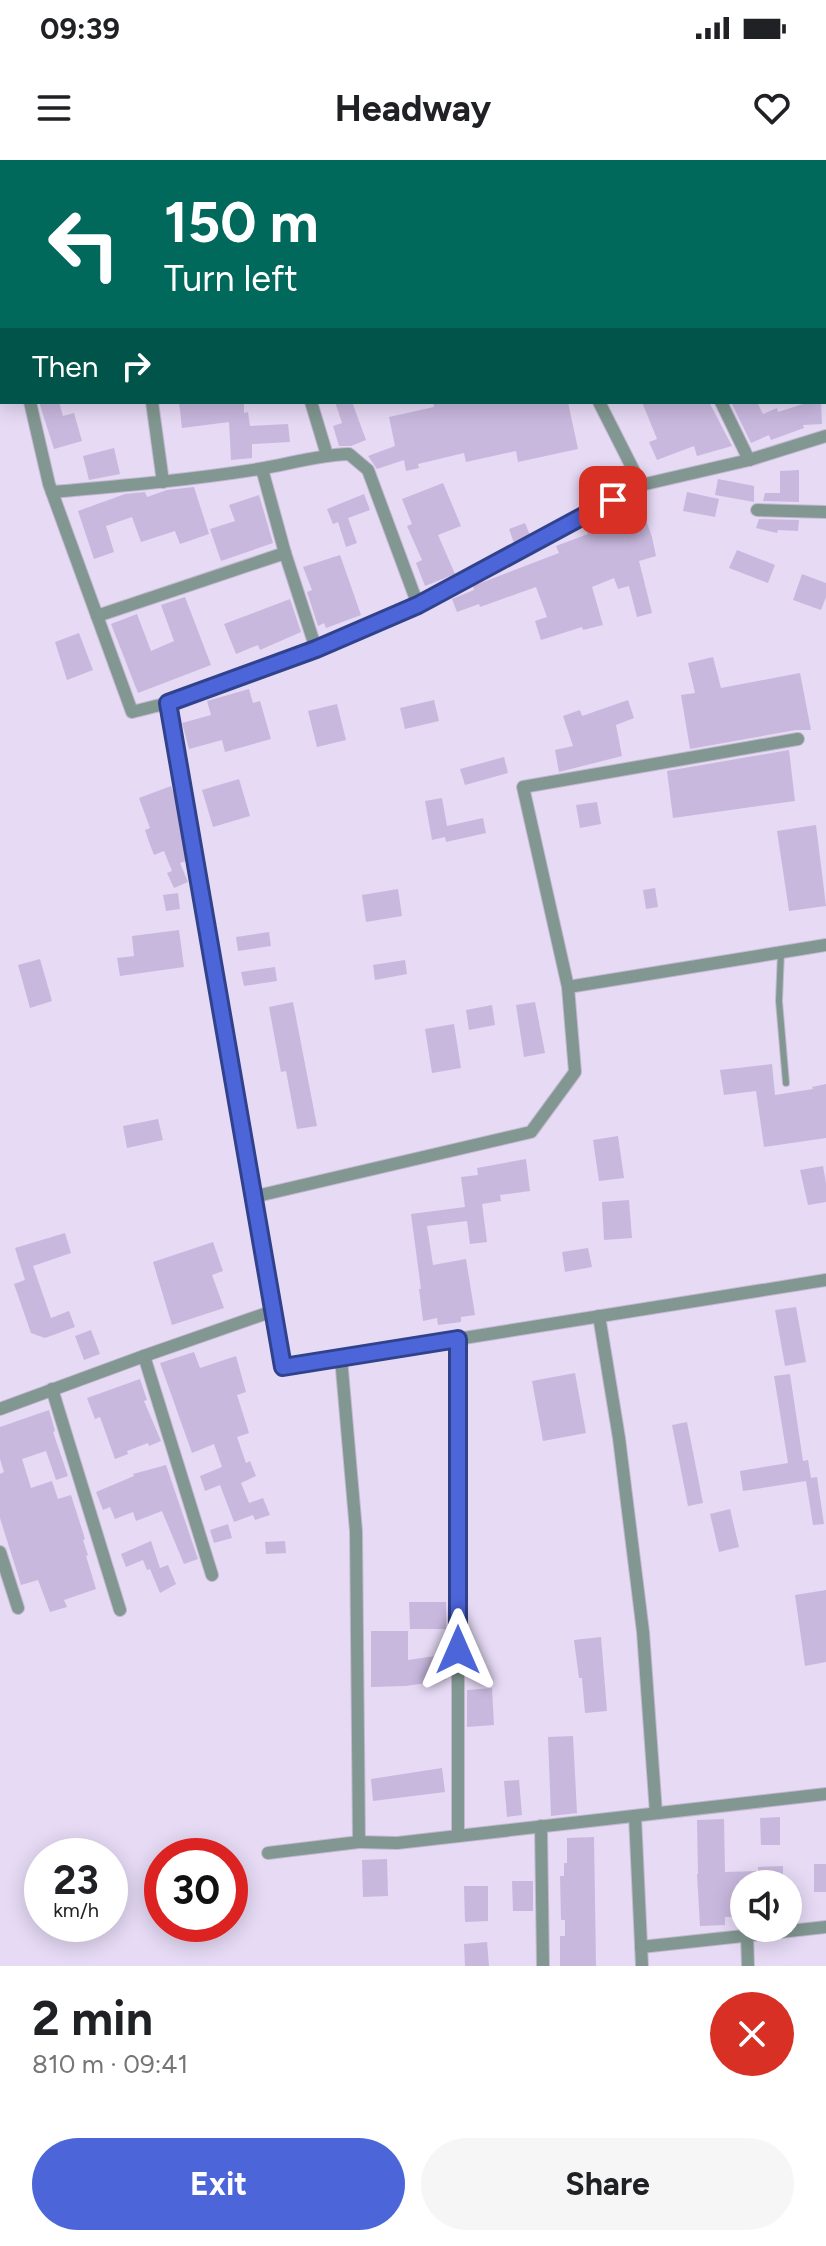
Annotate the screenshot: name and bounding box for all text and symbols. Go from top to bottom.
text: 09:39 [40,10,120,47]
icon: menu [32,86,76,130]
icon: heart [750,86,794,130]
text: Headway [335,87,491,130]
text: 150 m [164,189,319,256]
icon: left [32,192,136,296]
text: Turn left [164,257,298,300]
icon: right [114,344,158,388]
text: Then [32,348,98,385]
pin [579,466,647,534]
icon: arrive [591,478,635,522]
position arrow [416,1608,500,1692]
speed limit sign: 30 [144,1838,248,1942]
text: 23 [53,1856,99,1904]
map controls [730,1870,802,1942]
button: sound [730,1870,802,1942]
text: km/h [53,1898,99,1922]
text: 2 min [32,1989,153,2047]
button: close [710,1992,794,2076]
text: 810 m · 09:41 [32,2048,188,2080]
button: Exit [32,2138,405,2230]
button: Share [421,2138,794,2230]

